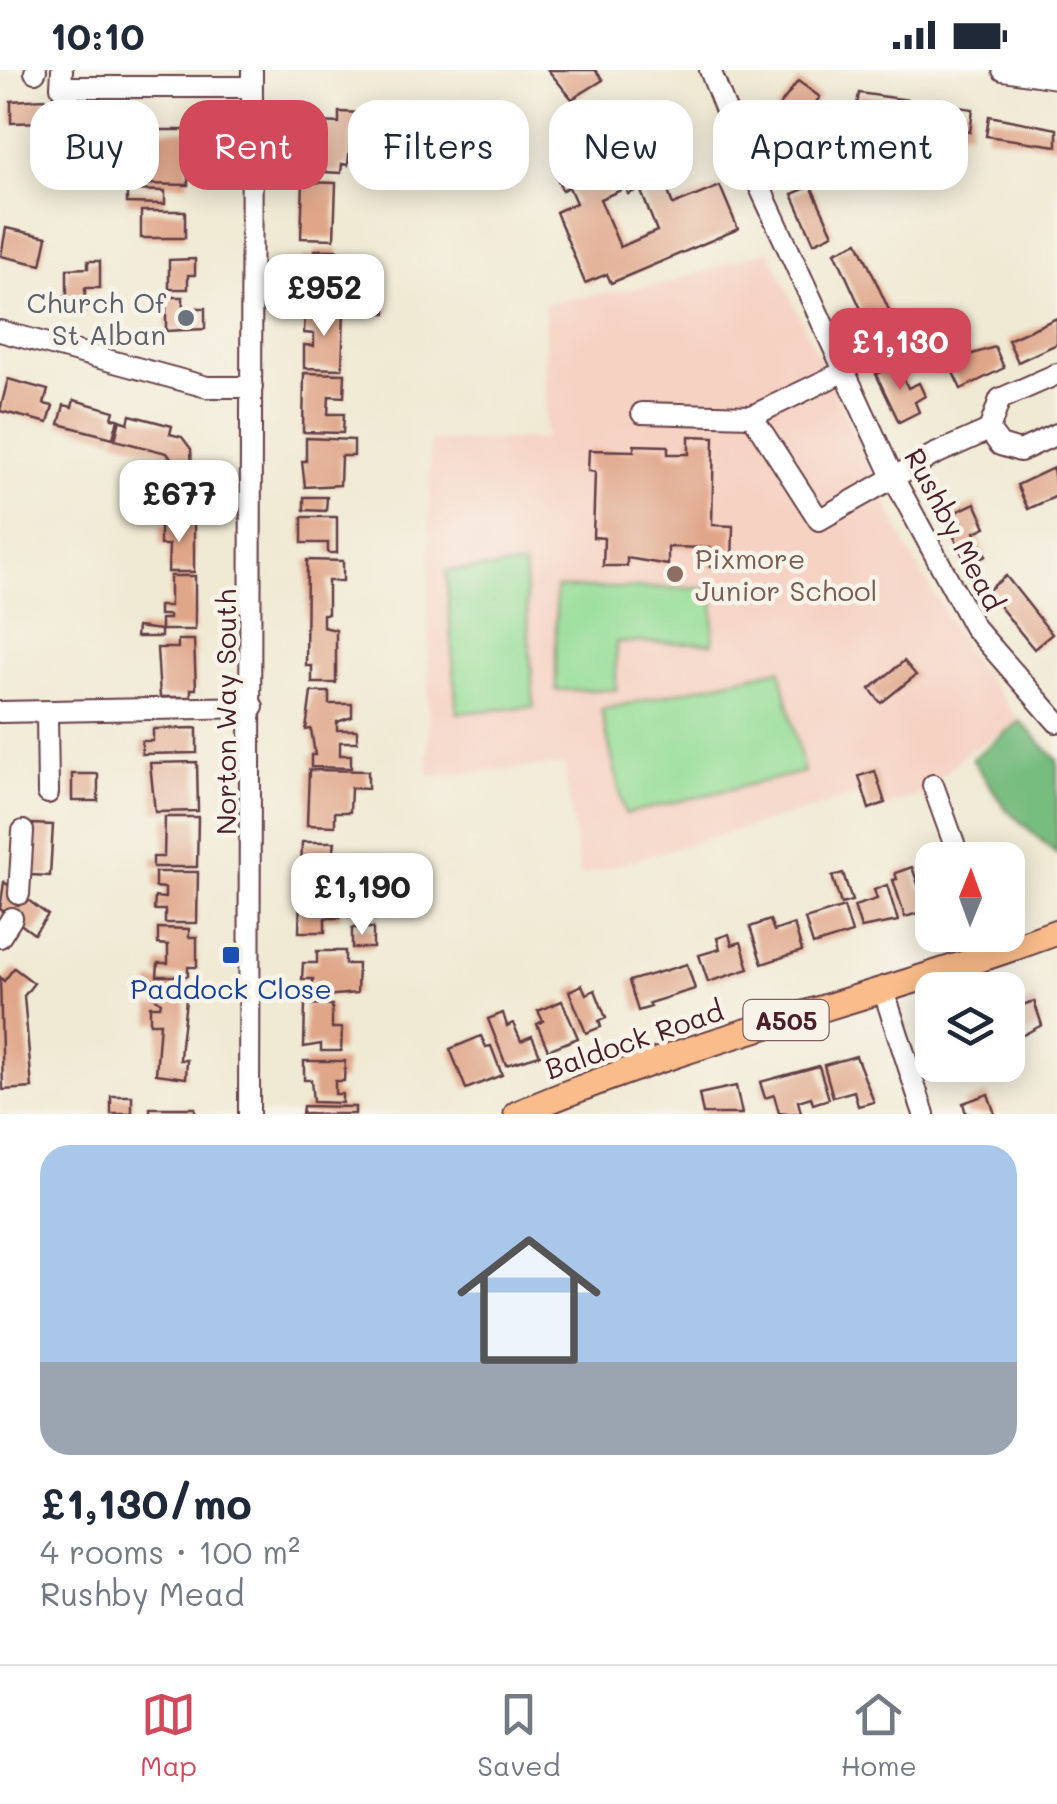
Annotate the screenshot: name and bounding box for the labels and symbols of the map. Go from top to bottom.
pin: £952 [265,254,383,339]
place label: Church Of St Alban [27,284,167,352]
marker: Church Of St Alban [175,307,197,329]
pin: £1,130 [819,308,981,393]
street label: Rushby Mead [897,442,1013,616]
pin: £677 [120,460,238,545]
place label: Pixmore Junior School [695,540,878,608]
marker: Pixmore Junior School [664,563,686,585]
street label: Norton Way South [207,589,243,835]
north arrow [915,842,1025,952]
pin: £1,190 [281,853,443,938]
marker: Paddock Close [220,944,242,966]
place label: Paddock Close [130,970,332,1006]
street label: Baldock Road [540,992,728,1086]
road number: A505 [744,1000,828,1040]

